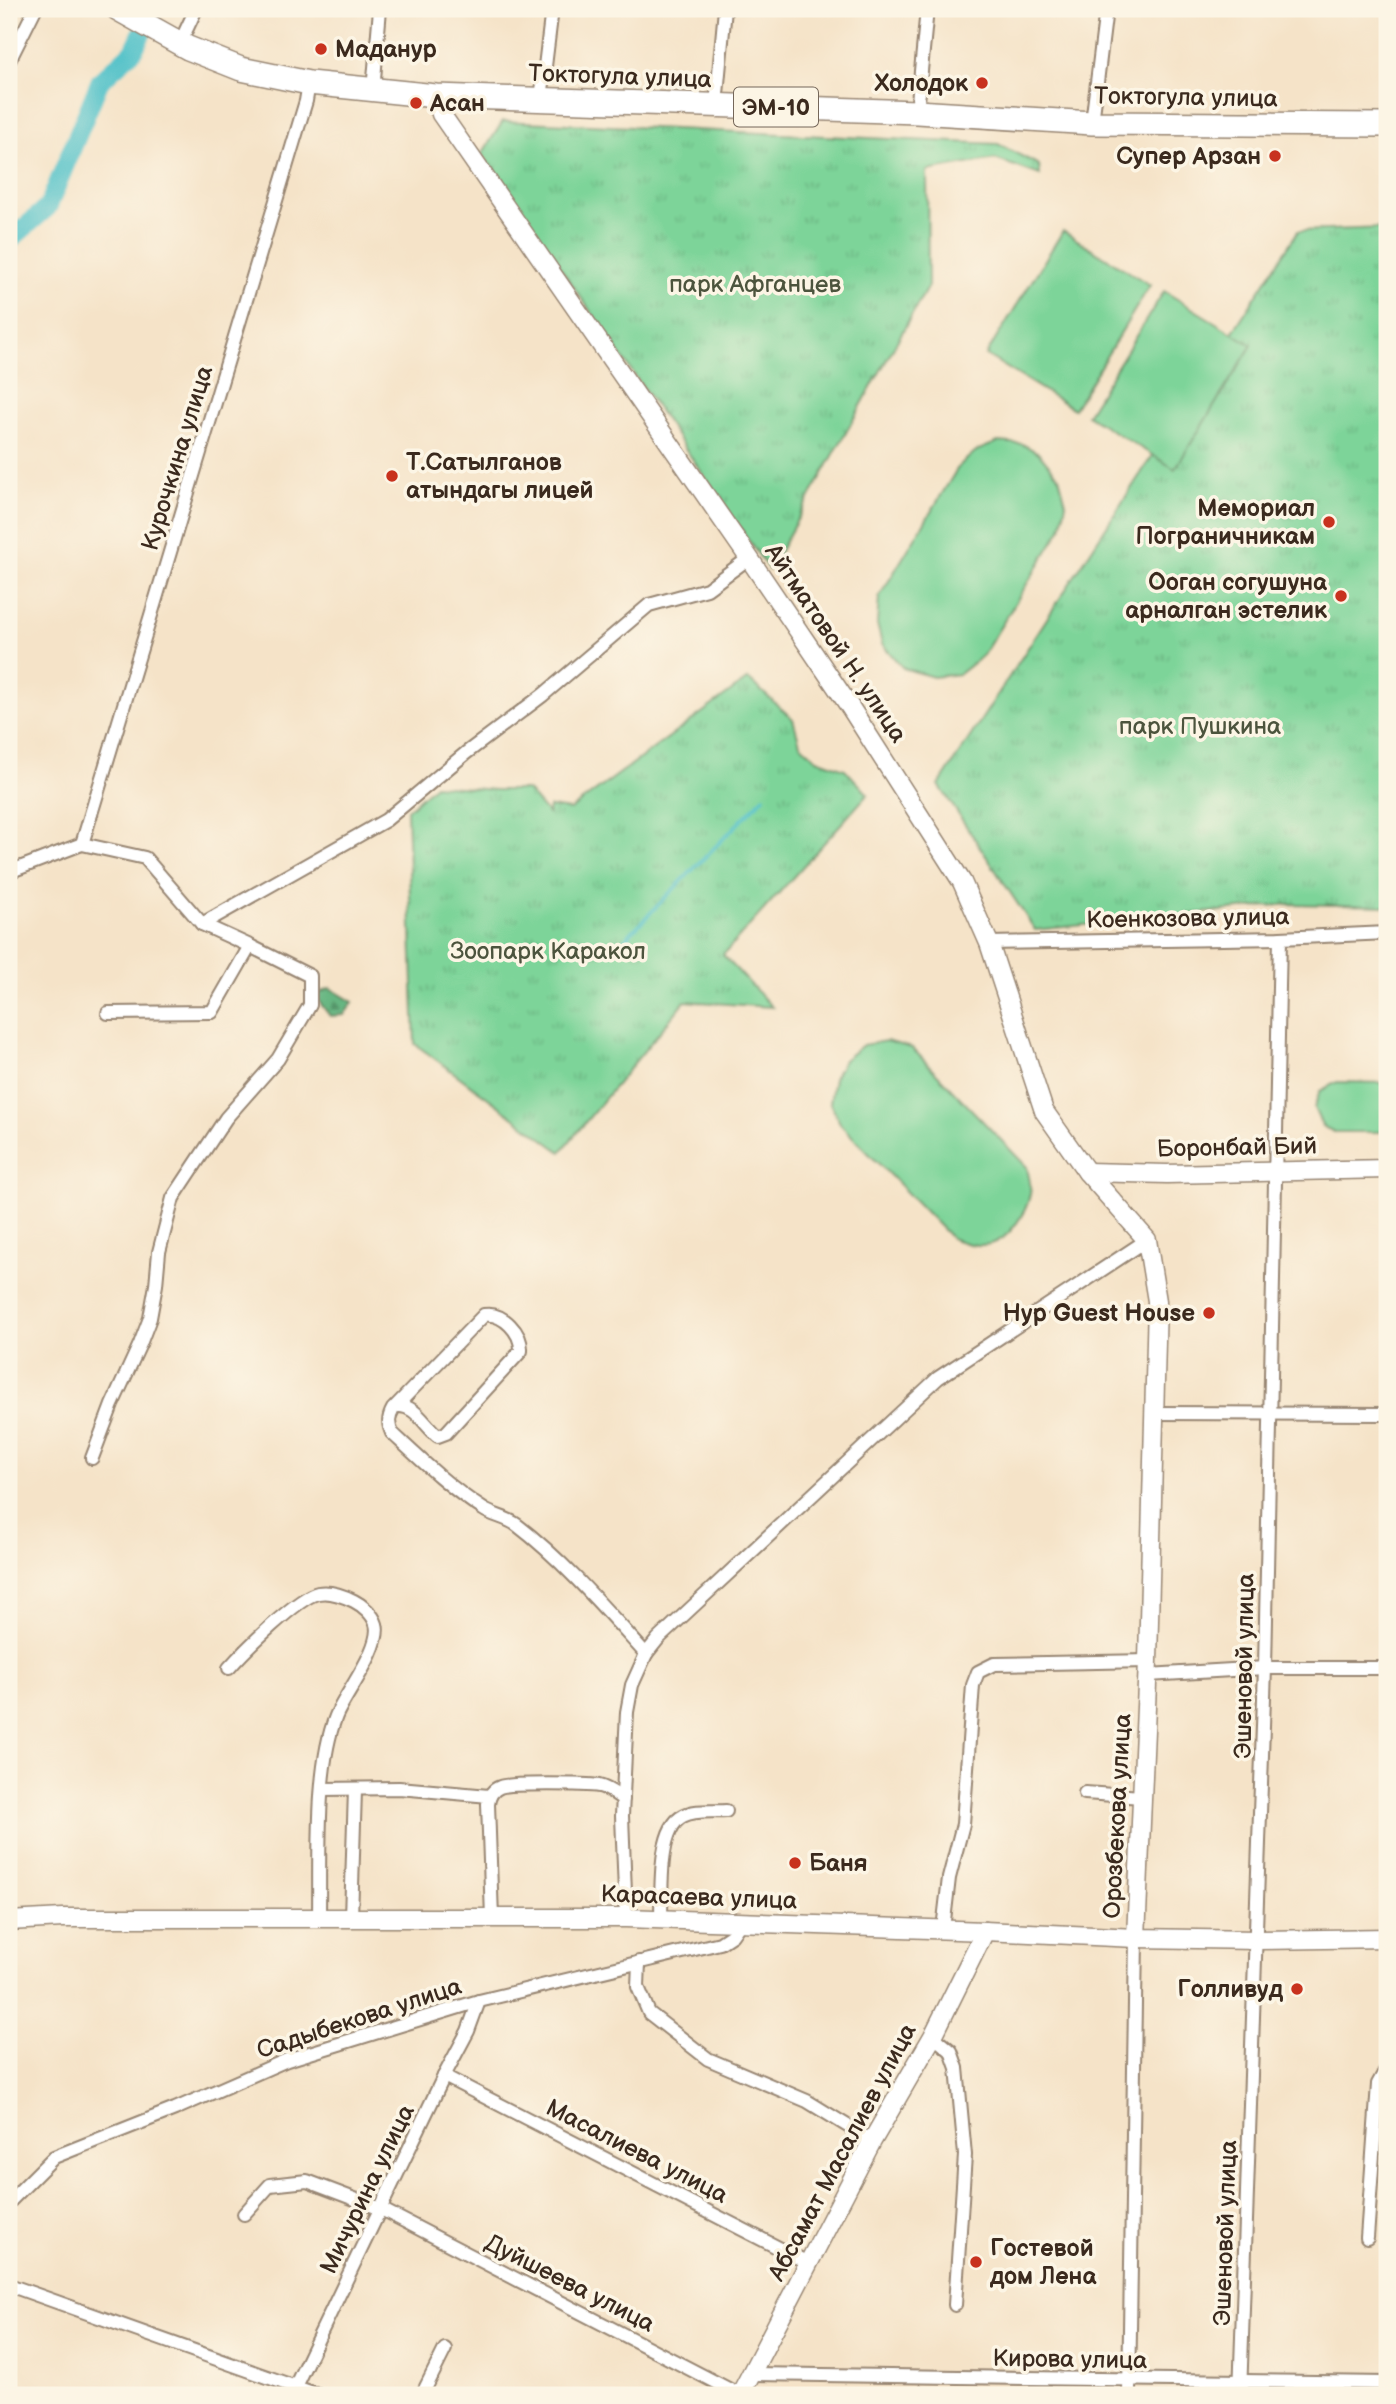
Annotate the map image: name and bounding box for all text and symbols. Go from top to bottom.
place label: Маданур [335,35,437,64]
marker: Маданур [313,41,329,57]
street label: Токтогула улица [528,59,712,94]
place label: Холодок [873,69,969,98]
marker: Холодок [974,75,990,91]
street label: Токтогула улица [1094,81,1278,114]
road number: ЭМ-10 [734,88,818,127]
place label: Асан [429,89,485,118]
marker: Асан [408,95,424,111]
place label: Супер Арзан [1116,142,1261,171]
marker: Супер Арзан [1267,148,1283,164]
park label: парк Афганцев [669,270,841,299]
street label: Курочкина улица [136,362,219,554]
place label: Т.Сатылганов атындагы лицей [406,448,593,505]
marker: Т.Сатылганов атындагы лицей [384,468,400,484]
place label: Мемориал Пограничникам [1135,494,1315,551]
marker: Мемориал Пограничникам [1321,514,1337,530]
street label: Айтматовой Н. улица [758,538,913,748]
place label: Ооган согушуна арналган эстелик [1125,568,1328,625]
marker: Ооган согушуна арналган эстелик [1333,588,1349,604]
park label: парк Пушкина [1119,712,1281,741]
street label: Коенкозова улица [1086,902,1290,935]
park label: Зоопарк Каракол [450,937,646,966]
street label: Боронбай Бий [1157,1132,1317,1163]
place label: Нур Guest House [1003,1299,1195,1328]
marker: Нур Guest House [1201,1305,1217,1321]
street label: Эшеновой улица [1228,1573,1261,1759]
street label: Орозбекова улица [1098,1713,1137,1919]
place label: Баня [809,1849,868,1878]
marker: Баня [787,1855,803,1871]
street label: Карасаева улица [600,1880,798,1915]
street label: Садыбекова улица [253,1972,465,2065]
place label: Голливуд [1177,1975,1284,2004]
marker: Голливуд [1289,1981,1305,1997]
street label: Абсамат Масалиев улица [762,2019,923,2287]
street label: Масалиева улица [541,2093,733,2210]
street label: Мичурина улица [314,2100,421,2278]
street label: Эшеновой улица [1208,2140,1243,2326]
street label: Дуйшеева улица [480,2228,659,2339]
place label: Гостевой дом Лена [989,2234,1097,2291]
marker: Гостевой дом Лена [968,2254,984,2270]
street label: Кирова улица [992,2344,1148,2375]

